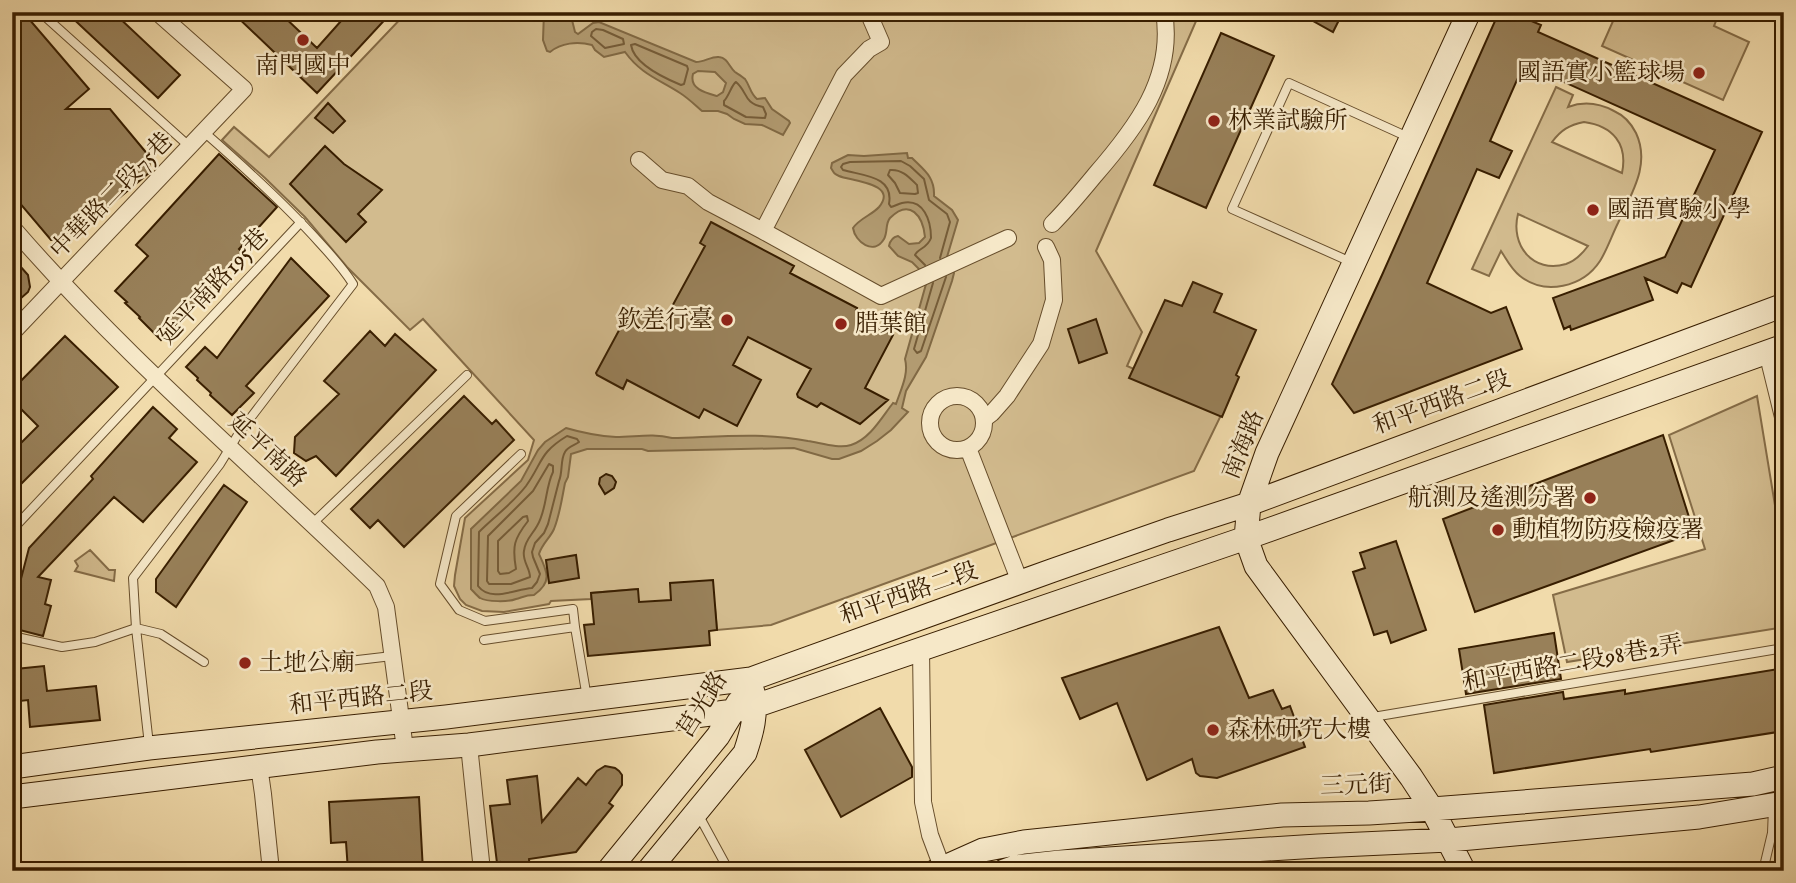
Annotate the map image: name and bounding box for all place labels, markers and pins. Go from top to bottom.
marker: 南門國中 [295,32,311,48]
place label: 南門國中 [255,51,351,82]
place label: 國語實小籃球場 [1517,58,1685,89]
marker: 國語實小籃球場 [1691,65,1707,81]
place label: 林業試驗所 [1228,106,1348,137]
marker: 林業試驗所 [1206,113,1222,129]
place label: 國語實驗小學 [1607,195,1751,226]
marker: 國語實驗小學 [1585,202,1601,218]
place label: 欽差行臺 [617,305,713,336]
place label: 腊葉館 [855,309,927,340]
marker: 欽差行臺 [719,312,735,328]
marker: 腊葉館 [833,316,849,332]
place label: 航測及遙測分署 [1408,483,1576,514]
marker: 航測及遙測分署 [1582,490,1598,506]
place label: 動植物防疫檢疫署 [1512,515,1704,546]
marker: 動植物防疫檢疫署 [1490,522,1506,538]
place label: 土地公廟 [259,648,355,679]
marker: 土地公廟 [237,655,253,671]
place label: 森林研究大樓 [1227,715,1371,746]
marker: 森林研究大樓 [1205,722,1221,738]

